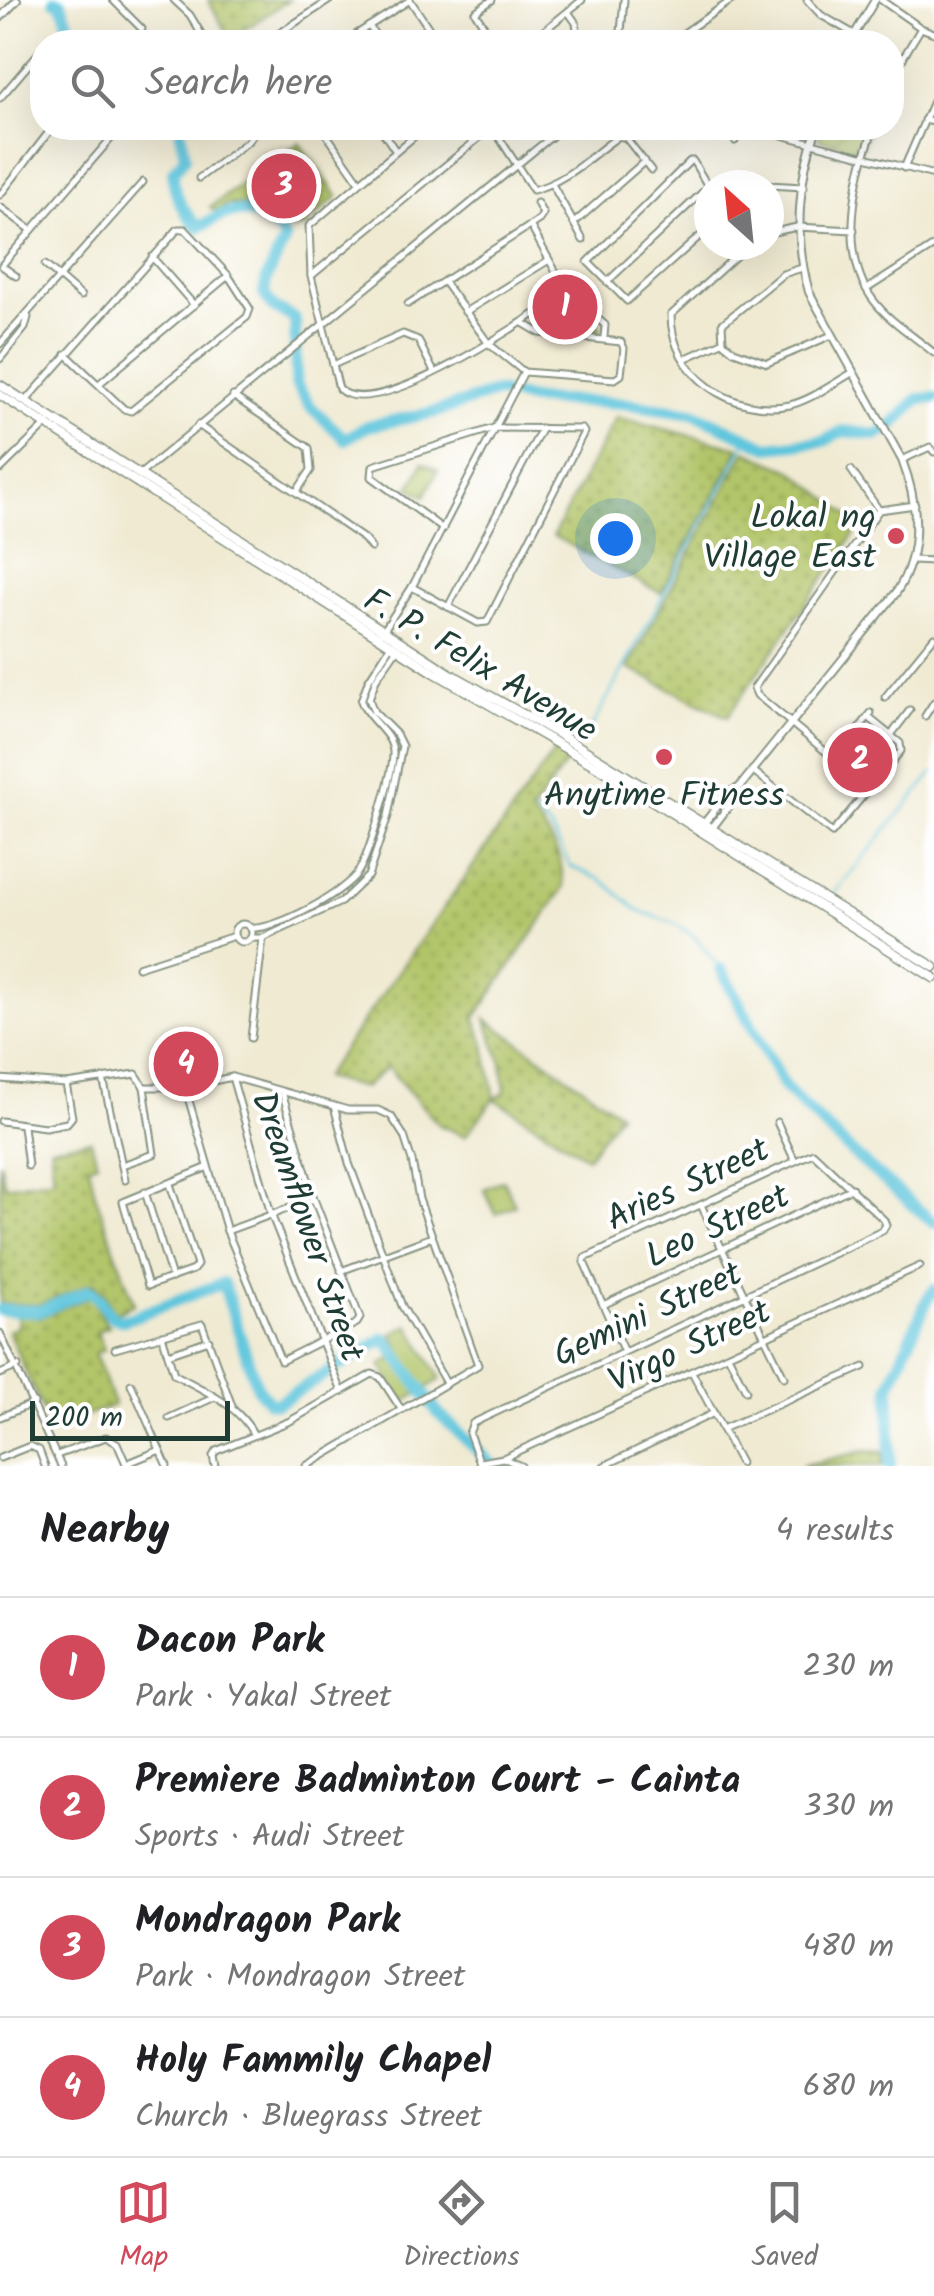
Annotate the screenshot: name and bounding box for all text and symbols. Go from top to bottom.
search box [30,30,904,140]
text: Search here [145,55,332,115]
icon: search [65,58,120,113]
pin: 3 [252,148,316,224]
north arrow [694,170,784,260]
pin: 1 [532,270,598,344]
place label: Lokal ng Village East [704,491,876,587]
your location [590,513,641,564]
marker: Lokal ng Village East [885,525,907,547]
street label: F. P. Felix Avenue [351,574,608,759]
pin: 2 [828,722,892,798]
marker: Anytime Fitness [653,746,675,768]
place label: Anytime Fitness [544,769,784,825]
pin: 4 [154,1026,218,1102]
street label: Dreamflower Street [234,1084,379,1370]
street label: Aries Street [597,1123,780,1248]
street label: Leo Street [637,1170,800,1286]
street label: Gemini Street [544,1247,753,1384]
street label: Virgo Street [600,1285,781,1410]
scale bar [30,1396,230,1440]
text: 200 m [45,1396,123,1441]
text: Nearby [40,1498,169,1565]
text: 4 results [776,1506,894,1557]
text: Dacon Park [135,1612,324,1672]
text: 1 [68,1642,77,1693]
text: 230 m [803,1642,894,1693]
text: Park · Yakal Street [135,1672,391,1723]
text: Premiere Badminton Court - Cainta [135,1752,740,1812]
text: 2 [63,1782,82,1833]
text: 330 m [803,1782,894,1833]
text: Sports · Audi Street [135,1812,404,1863]
text: Mondragon Park [135,1892,400,1952]
text: 3 [64,1922,81,1973]
text: 480 m [803,1922,894,1973]
text: Park · Mondragon Street [135,1952,465,2003]
text: Holy Fammily Chapel [135,2032,491,2092]
text: 4 [64,2062,81,2113]
text: 680 m [803,2062,894,2113]
text: Church · Bluegrass Street [135,2092,482,2143]
tab: Map [116,2175,171,2280]
tab: Directions [403,2175,519,2280]
tab: Saved [752,2175,818,2280]

